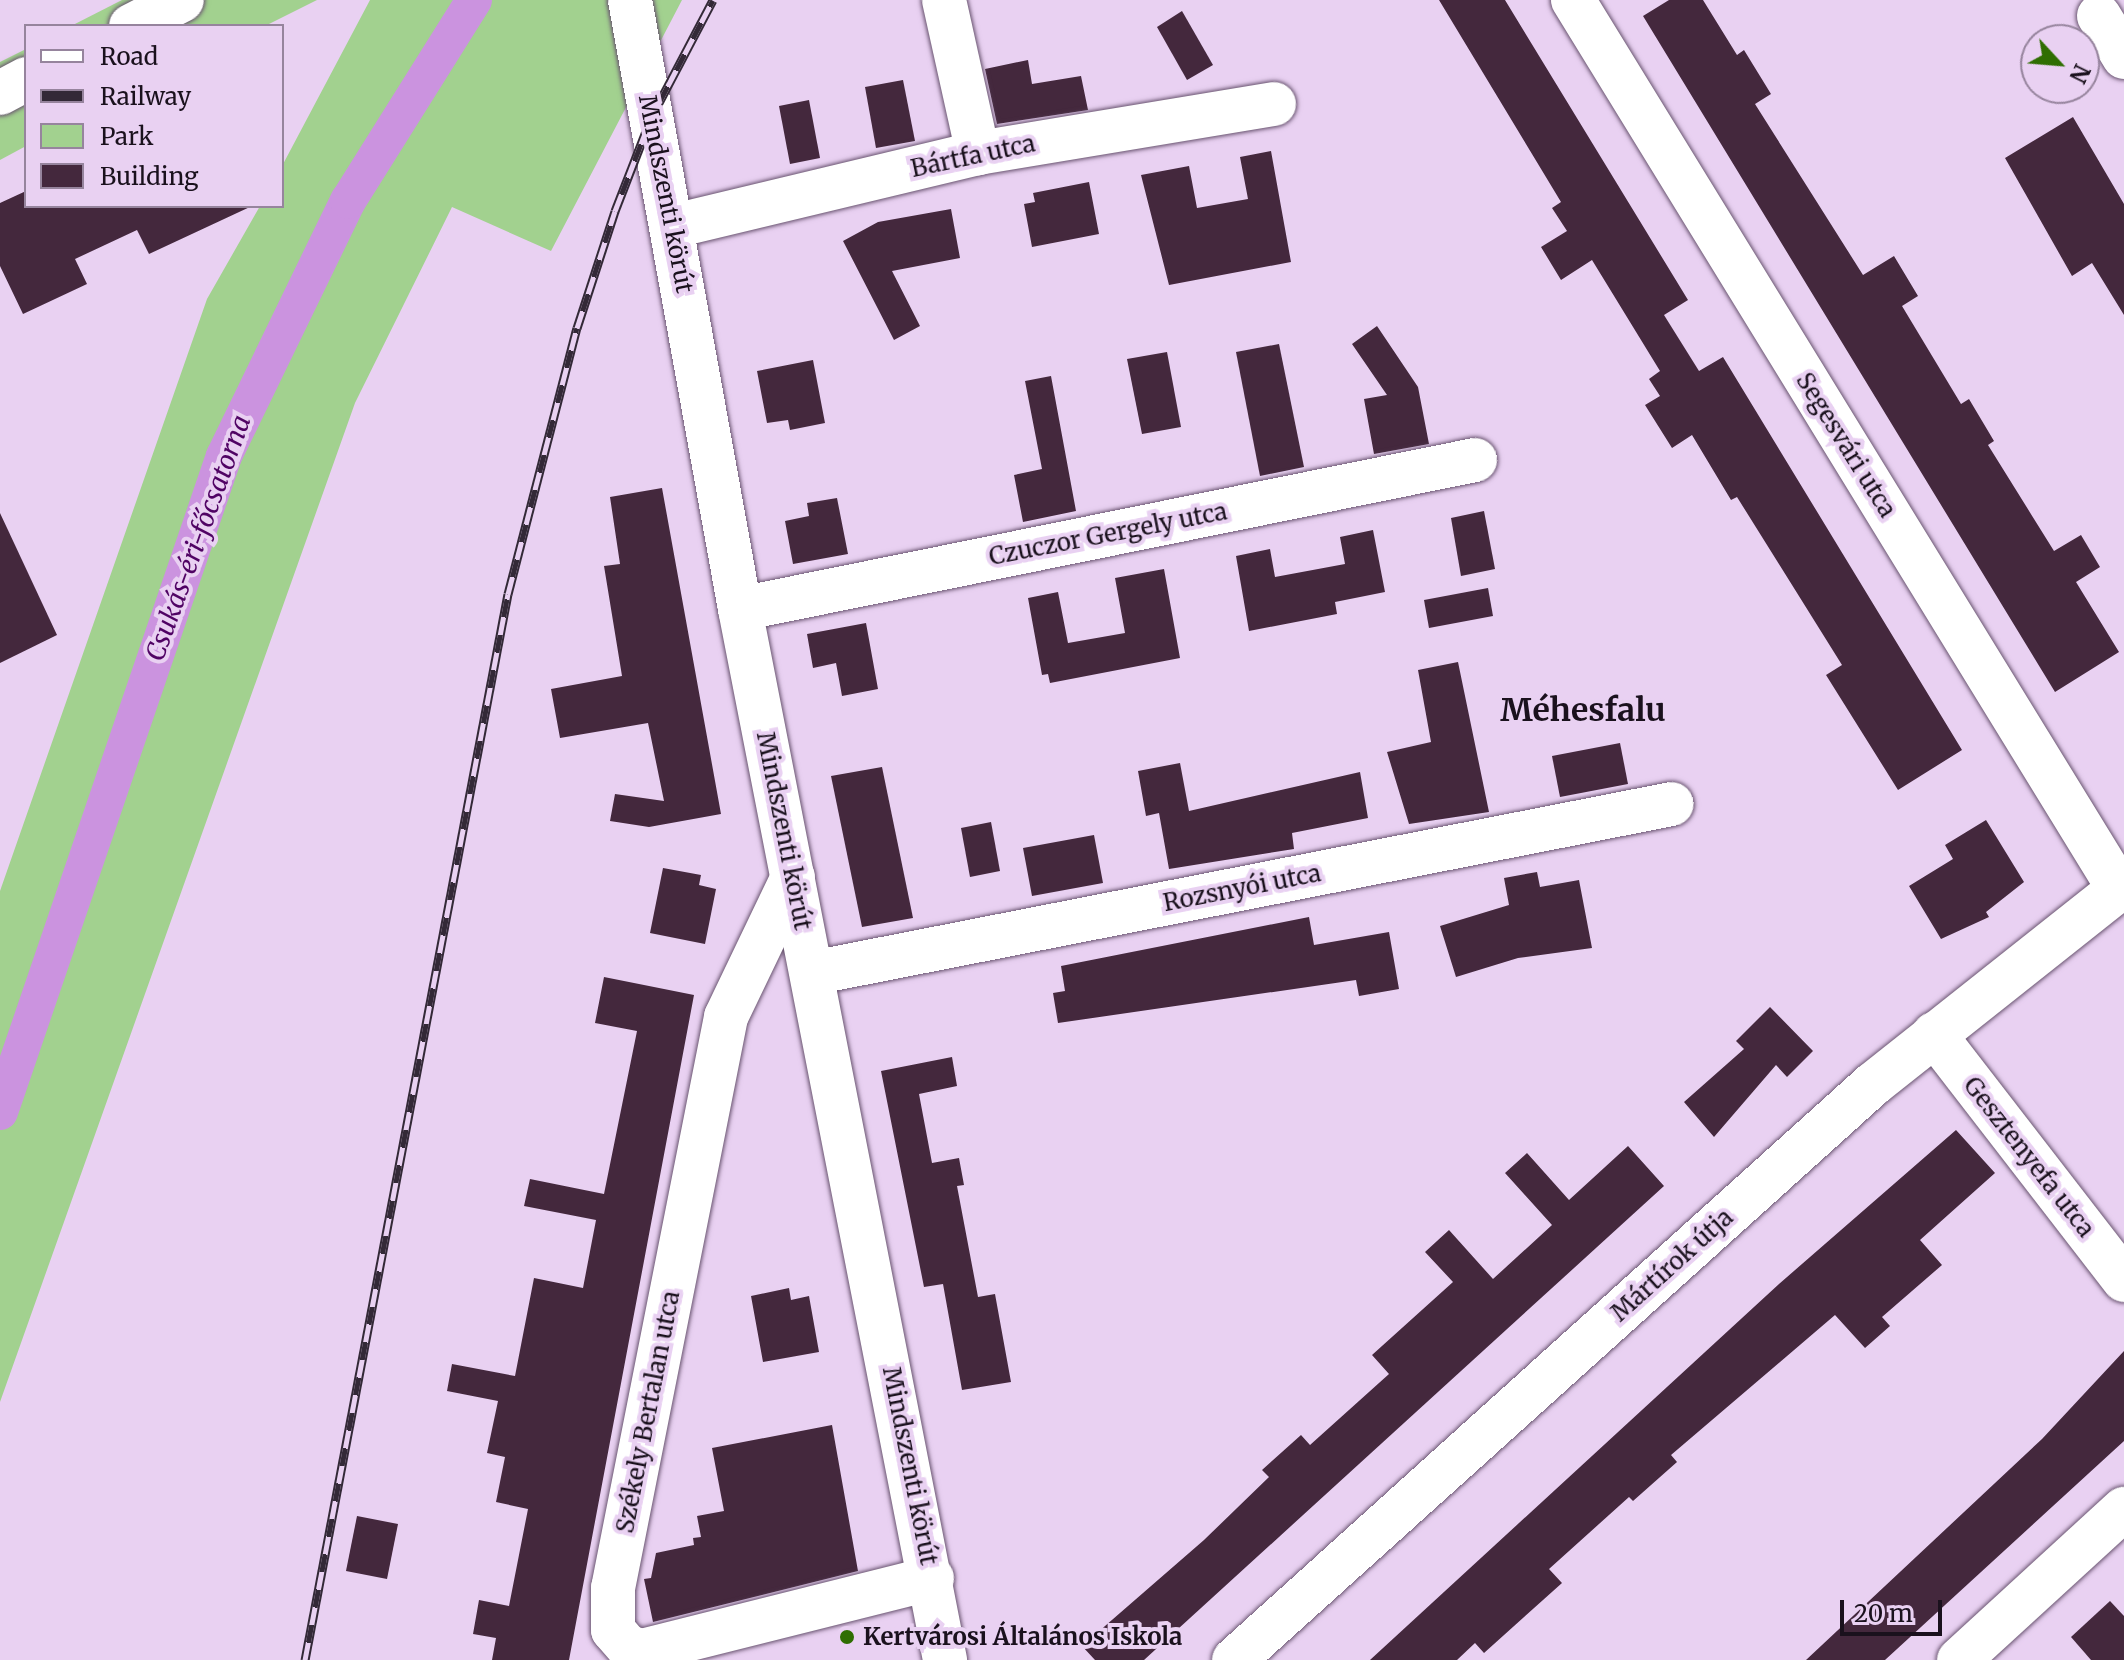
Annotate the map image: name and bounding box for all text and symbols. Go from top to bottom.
legend [24,24,284,208]
north arrow [2020,24,2100,104]
text: Road [100,41,158,72]
text: N [2063,60,2096,88]
text: Railway [100,81,191,112]
street label: Mindszenti körút [633,93,699,295]
text: Park [100,121,153,152]
street label: Bártfa utca [908,129,1038,183]
text: Building [100,161,199,192]
street label: Segesvári utca [1790,367,1902,523]
water label: Csukás-éri-főcsatorna [139,411,257,665]
street label: Czuczor Gergely utca [987,497,1229,571]
district label: Méhesfalu [1500,691,1666,729]
street label: Mindszenti körút [751,730,817,932]
street label: Rozsnyói utca [1161,859,1323,917]
street label: Gesztenyefa utca [1958,1071,2100,1243]
street label: Mártírok útja [1605,1203,1739,1327]
street label: Székely Bertalan utca [610,1288,686,1536]
street label: Mindszenti körút [877,1365,943,1567]
scale bar [1844,1584,1946,1634]
text: 20 m [1854,1598,1913,1629]
place label: Kertvárosi Általános Iskola [863,1623,1183,1651]
marker: Kertvárosi Általános Iskola [838,1628,856,1646]

